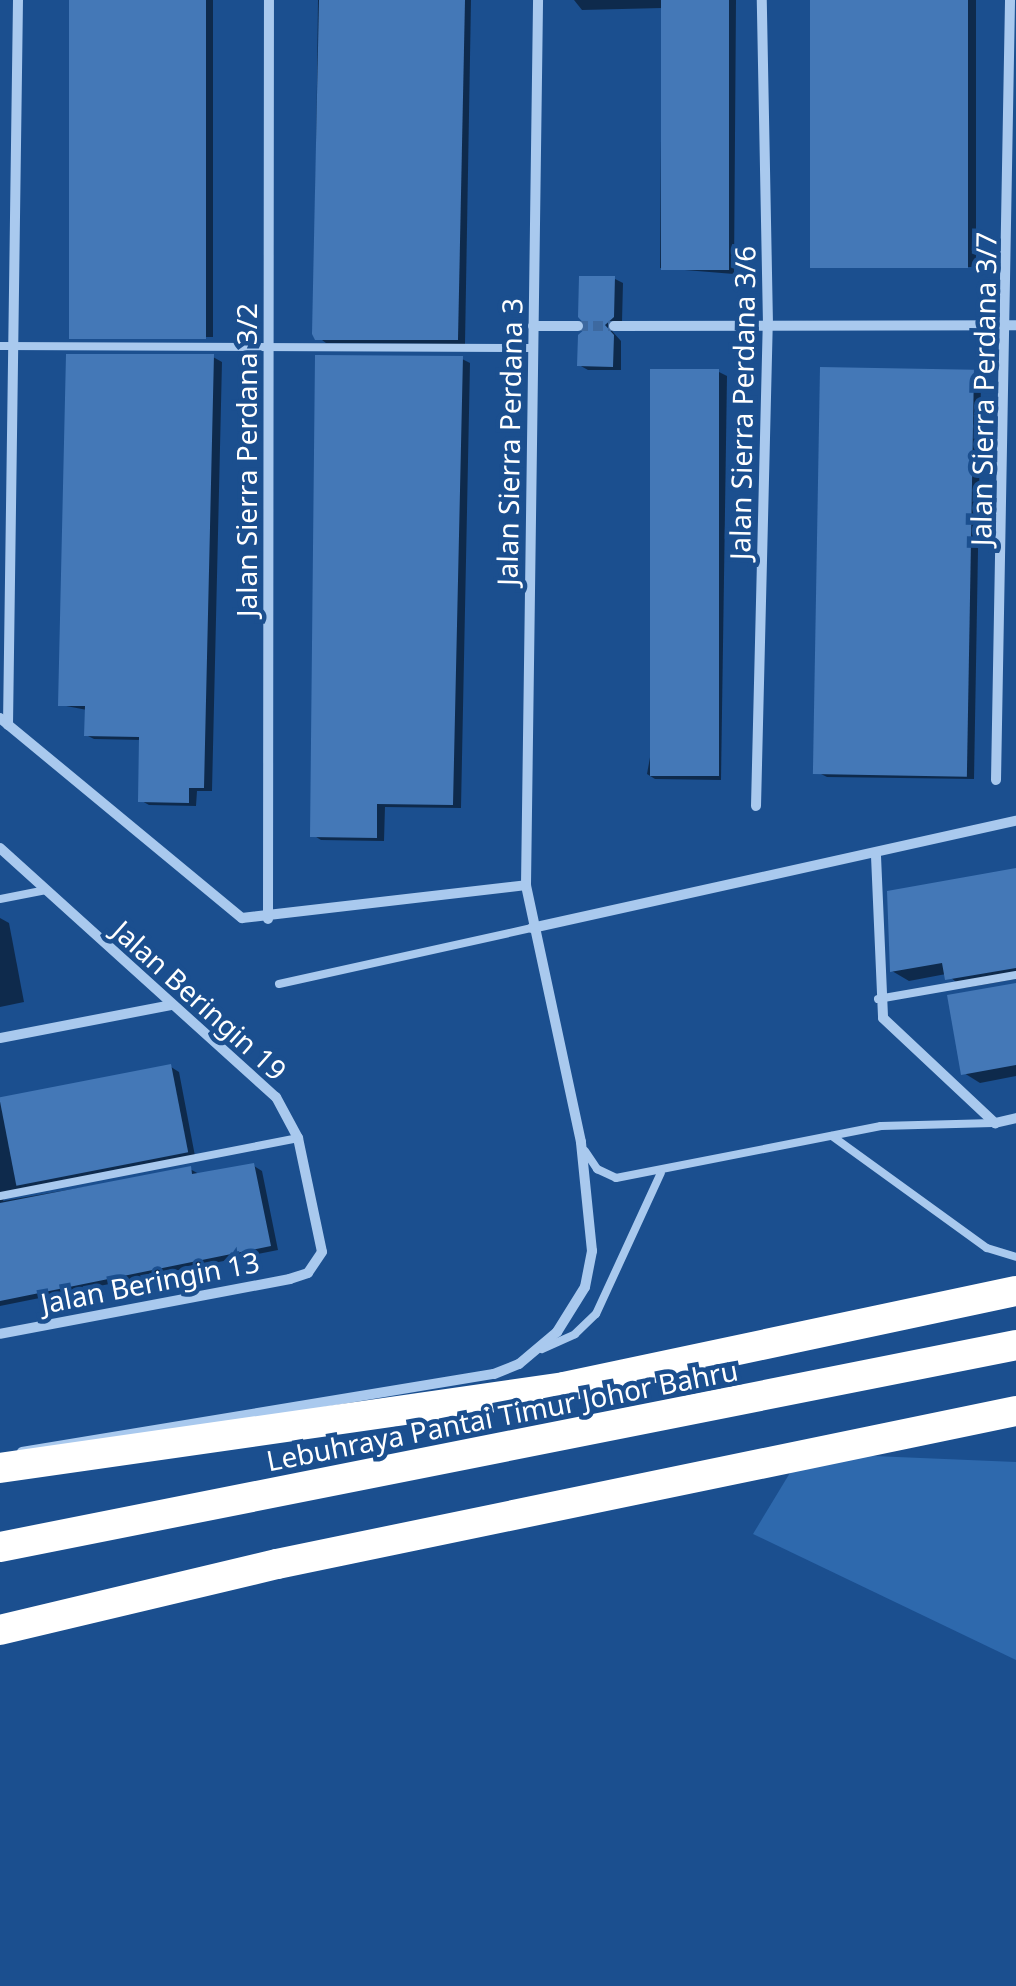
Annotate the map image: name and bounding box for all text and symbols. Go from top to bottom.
street label: Jalan Sierra Perdana 3/7 [963,232,1003,546]
street label: Jalan Sierra Perdana 3/6 [722,246,762,560]
street label: Jalan Sierra Perdana 3 [490,298,528,586]
street label: Jalan Sierra Perdana 3/2 [229,303,263,617]
street label: Jalan Beringin 19 [106,913,294,1087]
street label: Jalan Beringin 13 [38,1244,262,1320]
street label: Lebuhraya Pantai Timur Johor Bahru [263,1353,741,1477]

